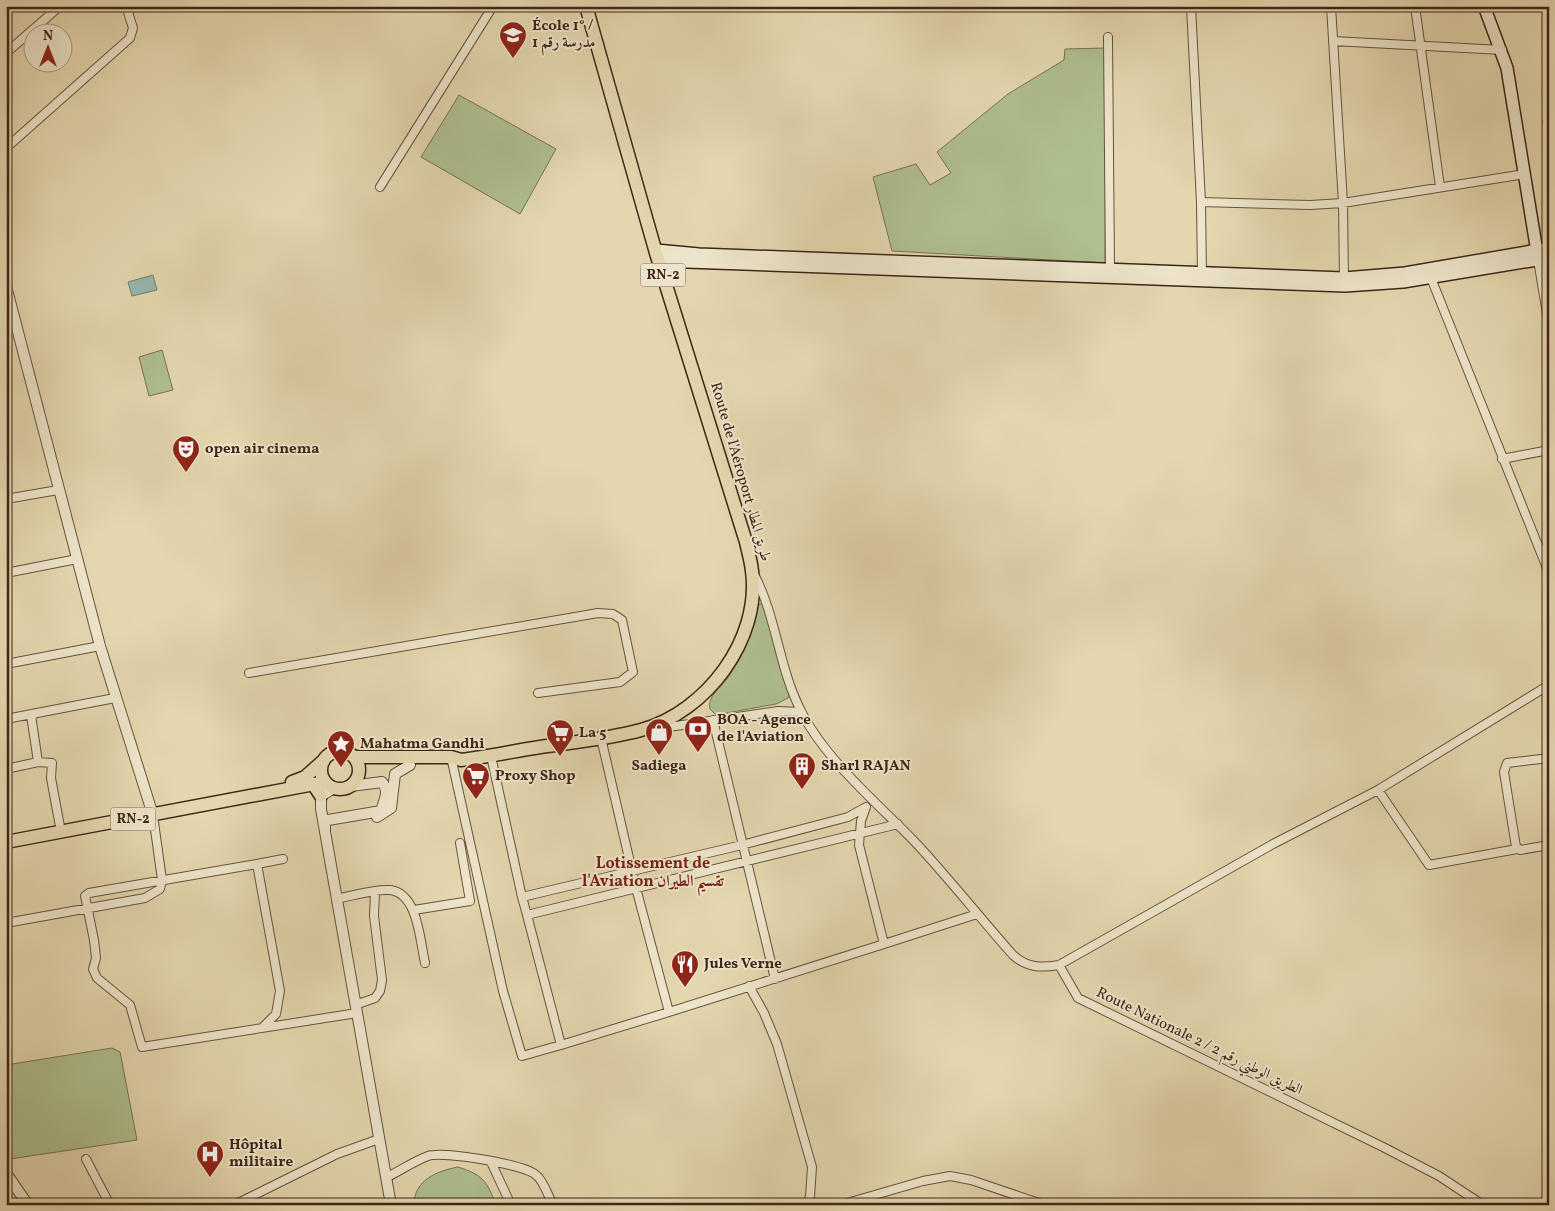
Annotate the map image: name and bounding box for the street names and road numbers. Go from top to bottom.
road number: RN-2 [640,264,686,286]
street label: Route de l'Aéroport طريق المطار [704,380,776,564]
road number: RN-2 [110,808,156,831]
street label: Route Nationale 2 / الطريق الوطني رقم 2 [1091,983,1306,1103]

